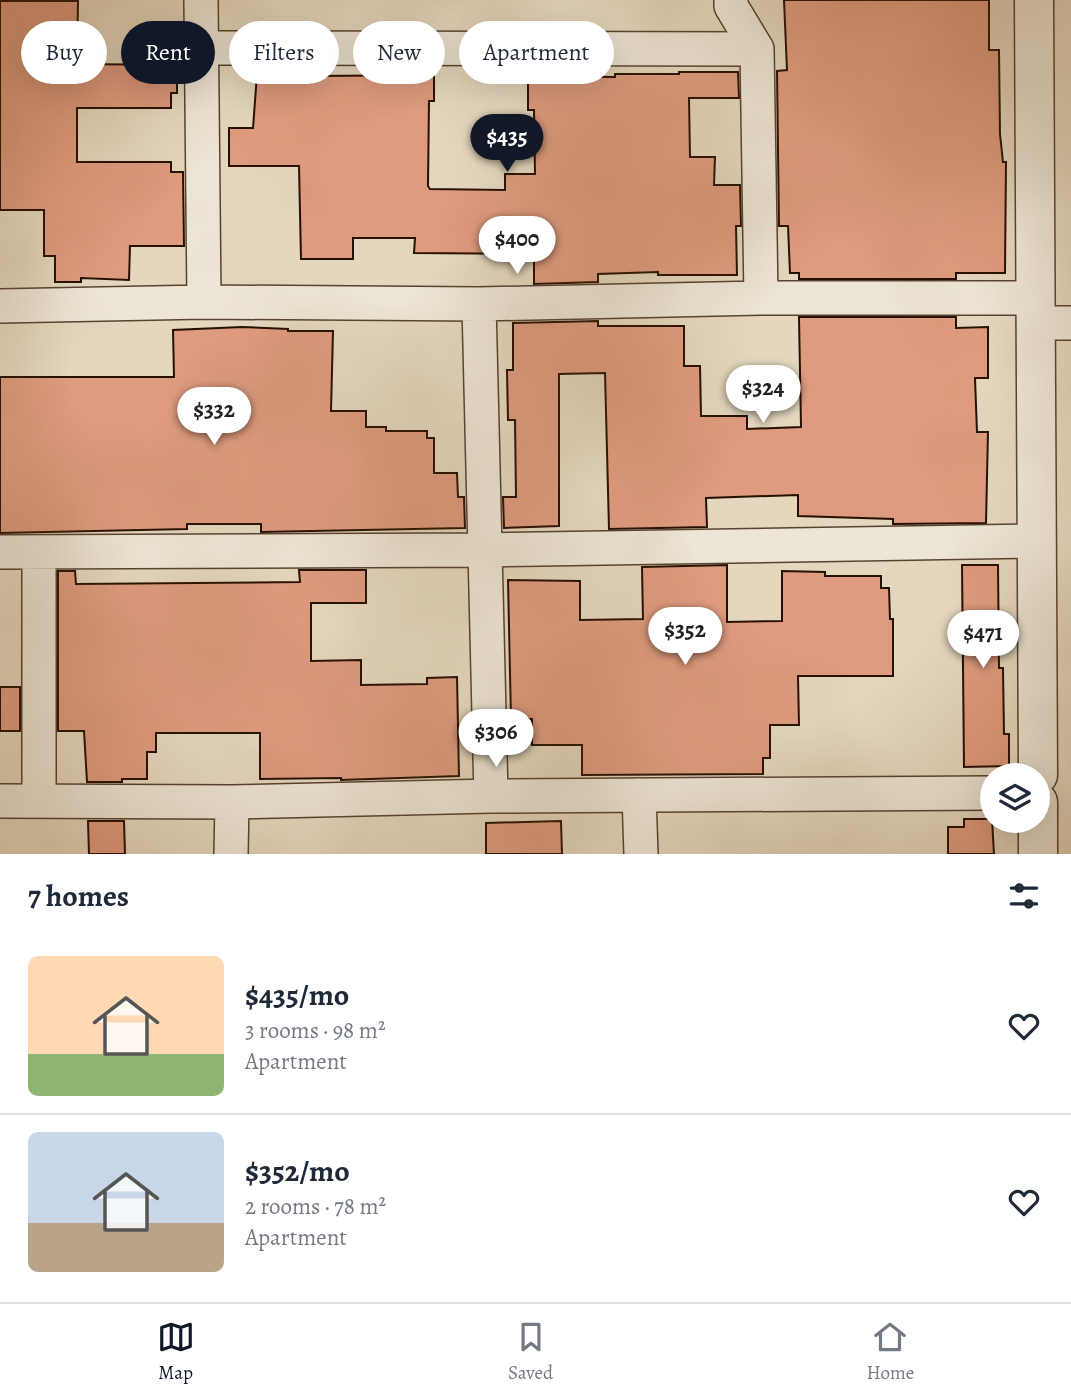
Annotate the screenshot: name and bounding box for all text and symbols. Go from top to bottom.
chip: Buy [21,21,107,84]
chip: Rent [121,21,215,84]
chip: Filters [229,21,339,84]
chip: New [353,21,445,84]
chip: Apartment [459,21,614,84]
pin: $435 [466,114,548,174]
text: $435 [486,121,528,152]
pin: $400 [476,216,558,276]
text: $400 [495,223,539,254]
pin: $324 [722,366,804,425]
text: $324 [742,372,784,403]
pin: $332 [173,388,255,447]
text: $332 [193,394,235,425]
pin: $352 [644,608,726,667]
pin: $471 [942,610,1024,670]
text: $352 [664,614,706,645]
text: $471 [963,617,1003,648]
pin: $306 [455,710,537,769]
text: $306 [475,716,517,747]
map controls [980,763,1050,833]
button: layers [980,763,1050,833]
text: 7 homes [28,876,129,916]
icon: filters [1005,877,1043,915]
text: $435/mo [245,975,349,1015]
icon: home [84,984,168,1068]
icon: heart [1005,1007,1043,1045]
text: 3 rooms · 98 m² [245,1015,386,1046]
text: Apartment [245,1046,347,1077]
text: $352/mo [245,1151,350,1191]
icon: home [84,1160,168,1244]
icon: heart [1005,1183,1043,1221]
text: 2 rooms · 78 m² [245,1191,386,1222]
text: Apartment [245,1222,347,1253]
tab: Map [157,1318,195,1386]
tab: Saved [508,1318,553,1386]
tab: Home [867,1318,914,1386]

